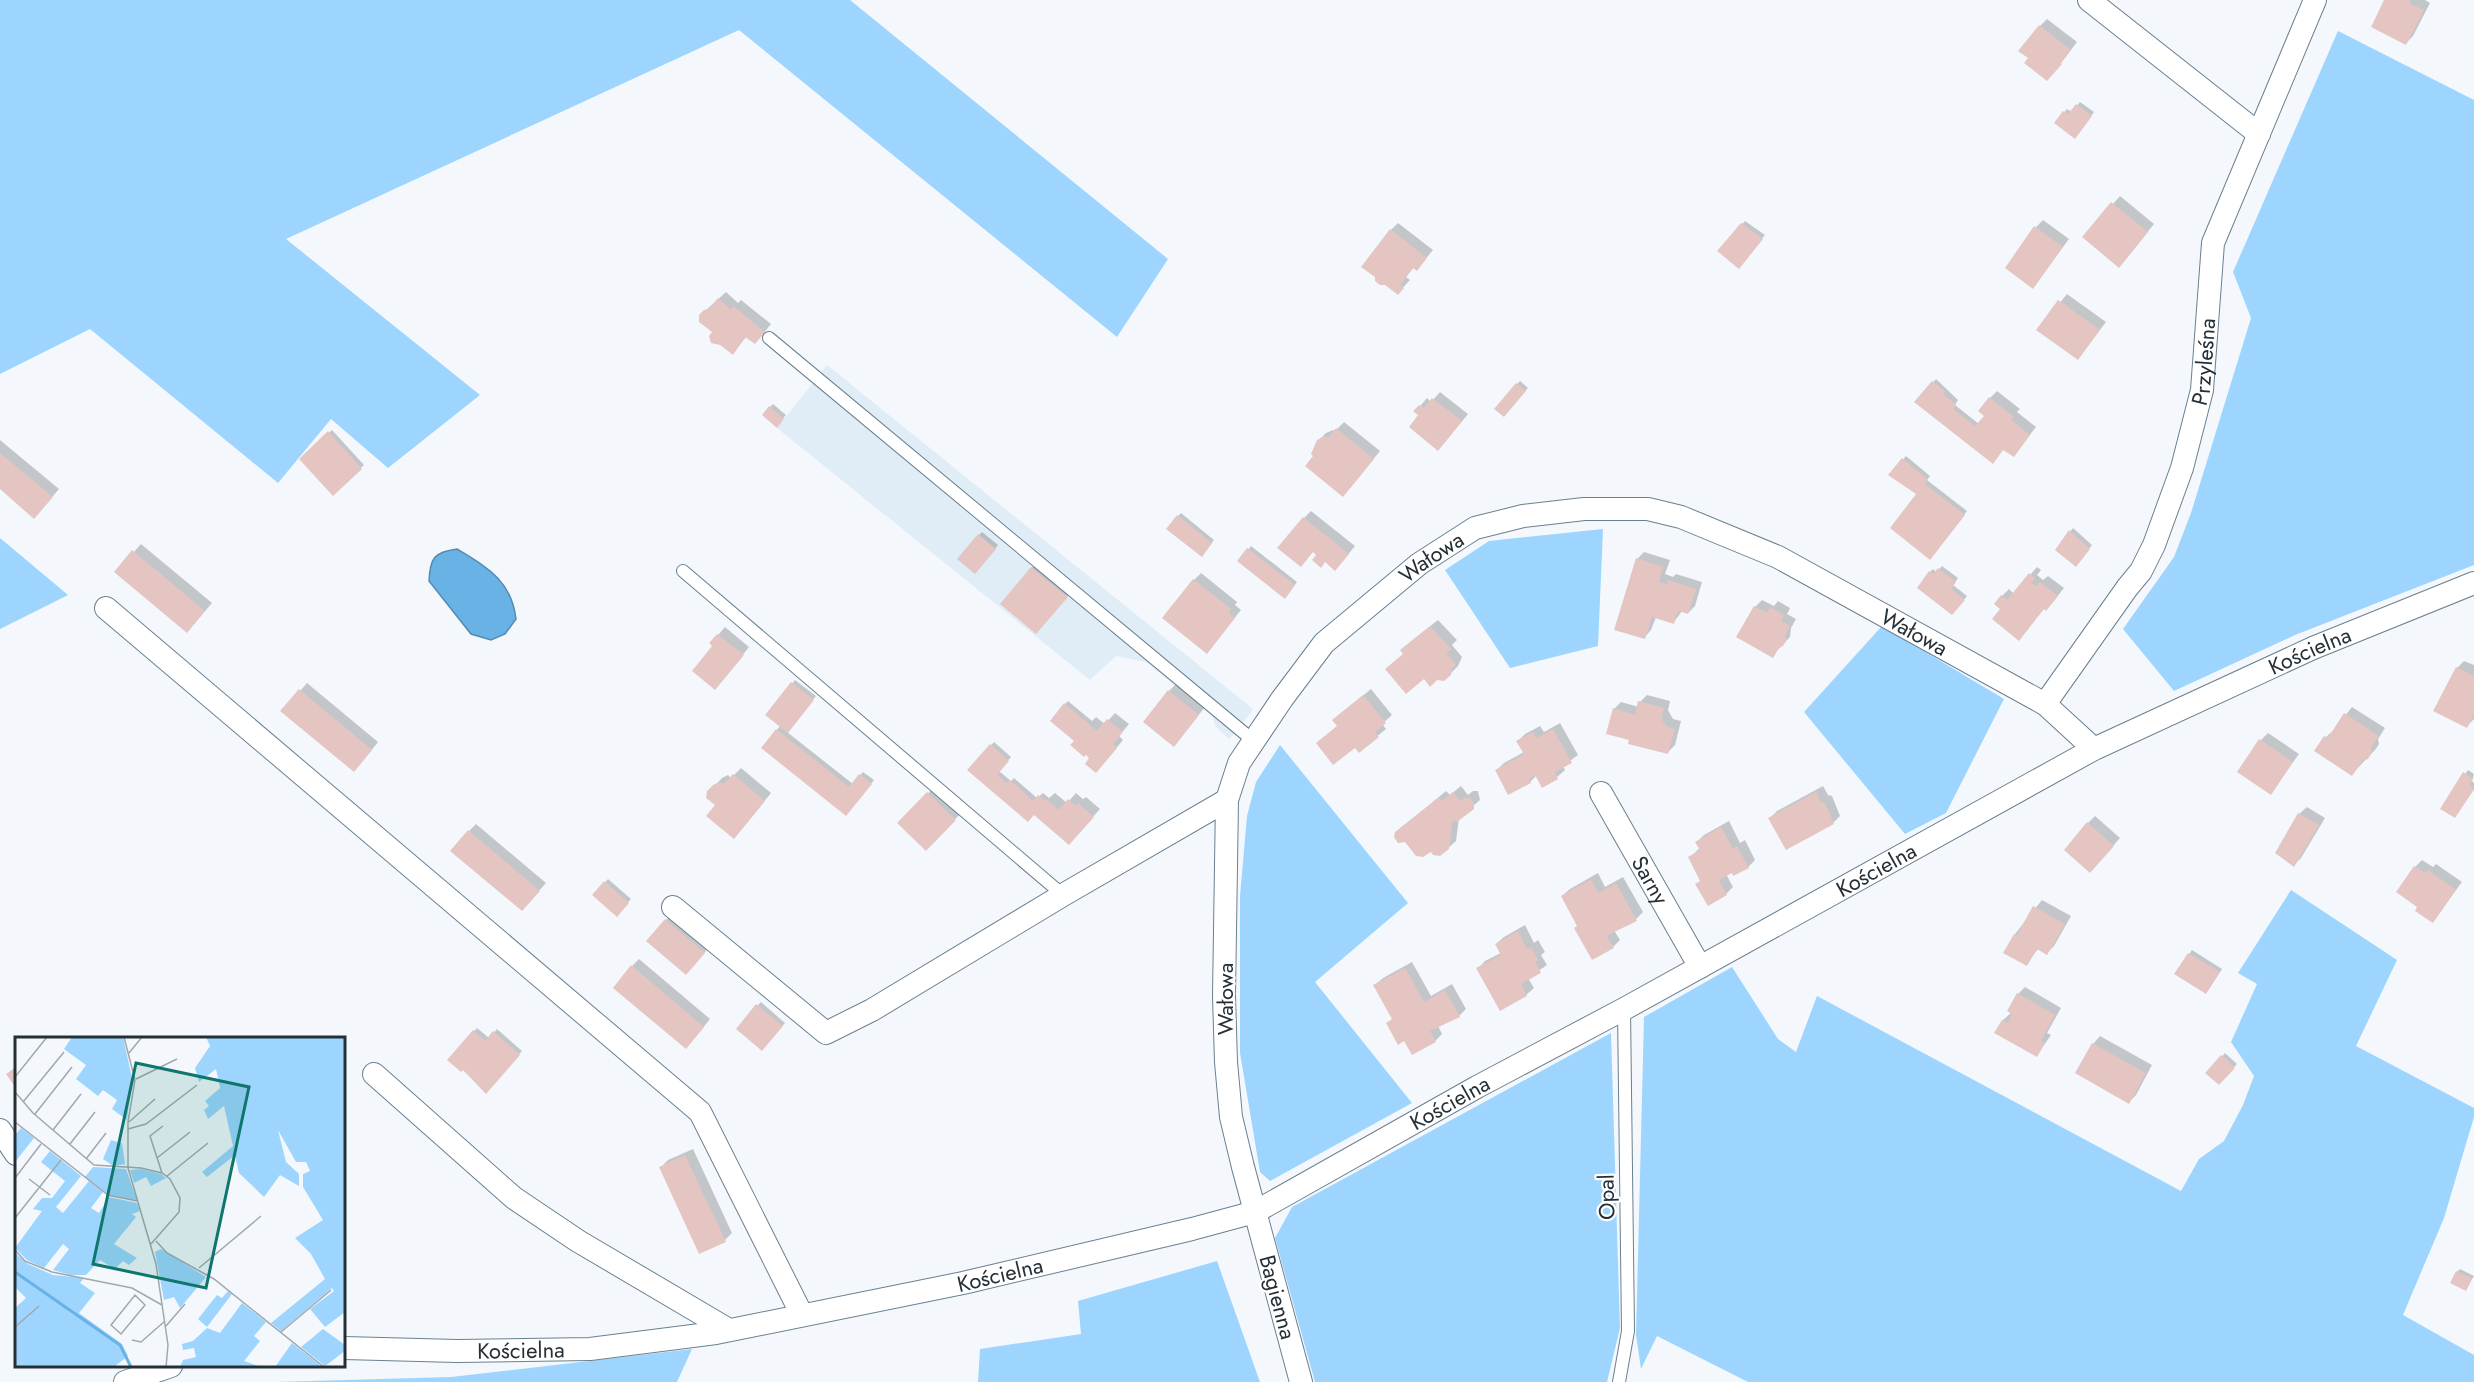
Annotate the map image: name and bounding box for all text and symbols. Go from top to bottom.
street label: Przyleśna [2183,317,2223,409]
street label: Wałowa [1392,523,1470,590]
street label: Wałowa [1875,601,1954,664]
street label: Kościelna [2263,618,2356,683]
street label: Kościelna [1830,834,1922,905]
street label: Sarny [1624,850,1677,910]
street label: Wałowa [1209,963,1241,1035]
inset map [15,1037,345,1367]
street label: Kościelna [1404,1067,1495,1138]
street label: Opal [1590,1174,1622,1220]
street label: Kościelna [954,1249,1046,1300]
street label: Bagienna [1251,1251,1305,1343]
street label: Kościelna [477,1333,565,1367]

